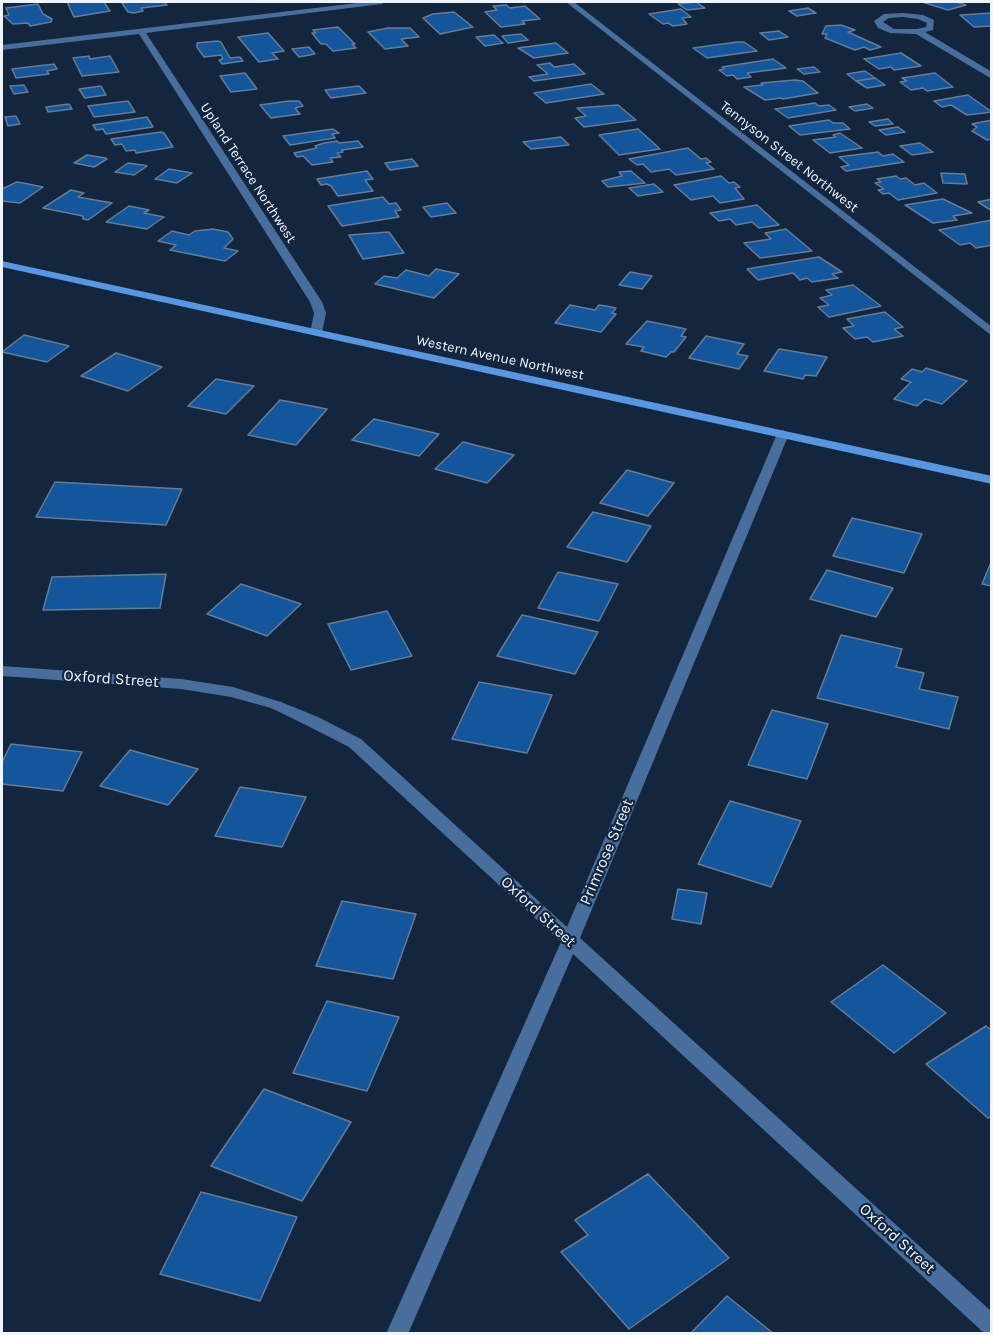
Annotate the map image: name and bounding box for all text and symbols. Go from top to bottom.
street label: Tennyson Street Northwest [716,98,862,216]
street label: Upland Terrace Northwest [196,100,300,246]
street label: Western Avenue Northwest [414,332,586,384]
street label: Oxford Street [63,666,159,692]
street label: Primrose Street [576,796,638,908]
street label: Oxford Street [496,872,580,952]
street label: Oxford Street [855,1200,939,1278]

